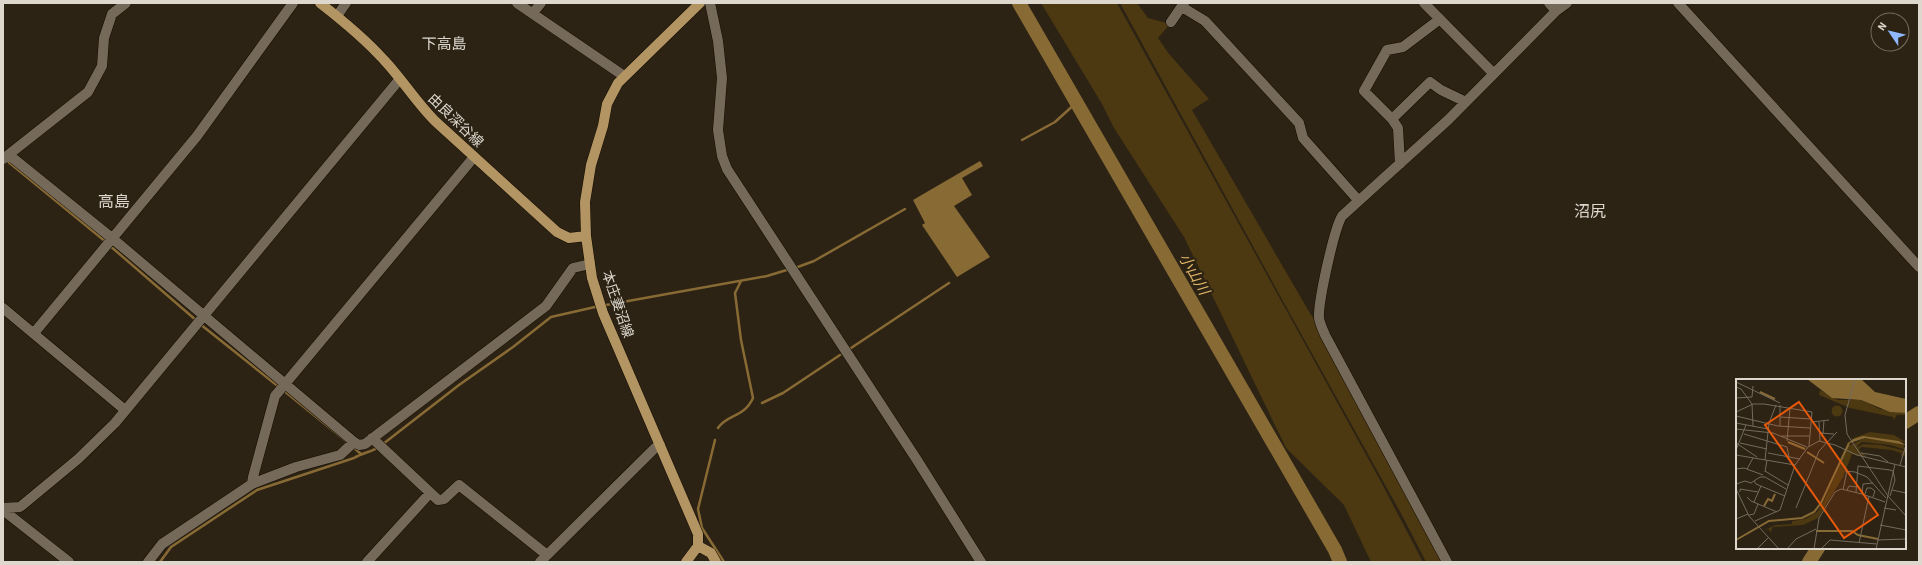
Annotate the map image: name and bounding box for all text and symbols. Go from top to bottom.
north arrow [1870,12,1910,52]
text: N [1874,19,1890,34]
district label: 下高島 [421,34,467,55]
street label: 由良深谷線 [423,89,487,152]
district label: 高島 [98,191,130,213]
district label: 沼尻 [1574,201,1606,223]
water label: 小山川 [1173,250,1215,301]
street label: 本庄妻沼線 [596,268,638,341]
inset map [1736,379,1906,549]

